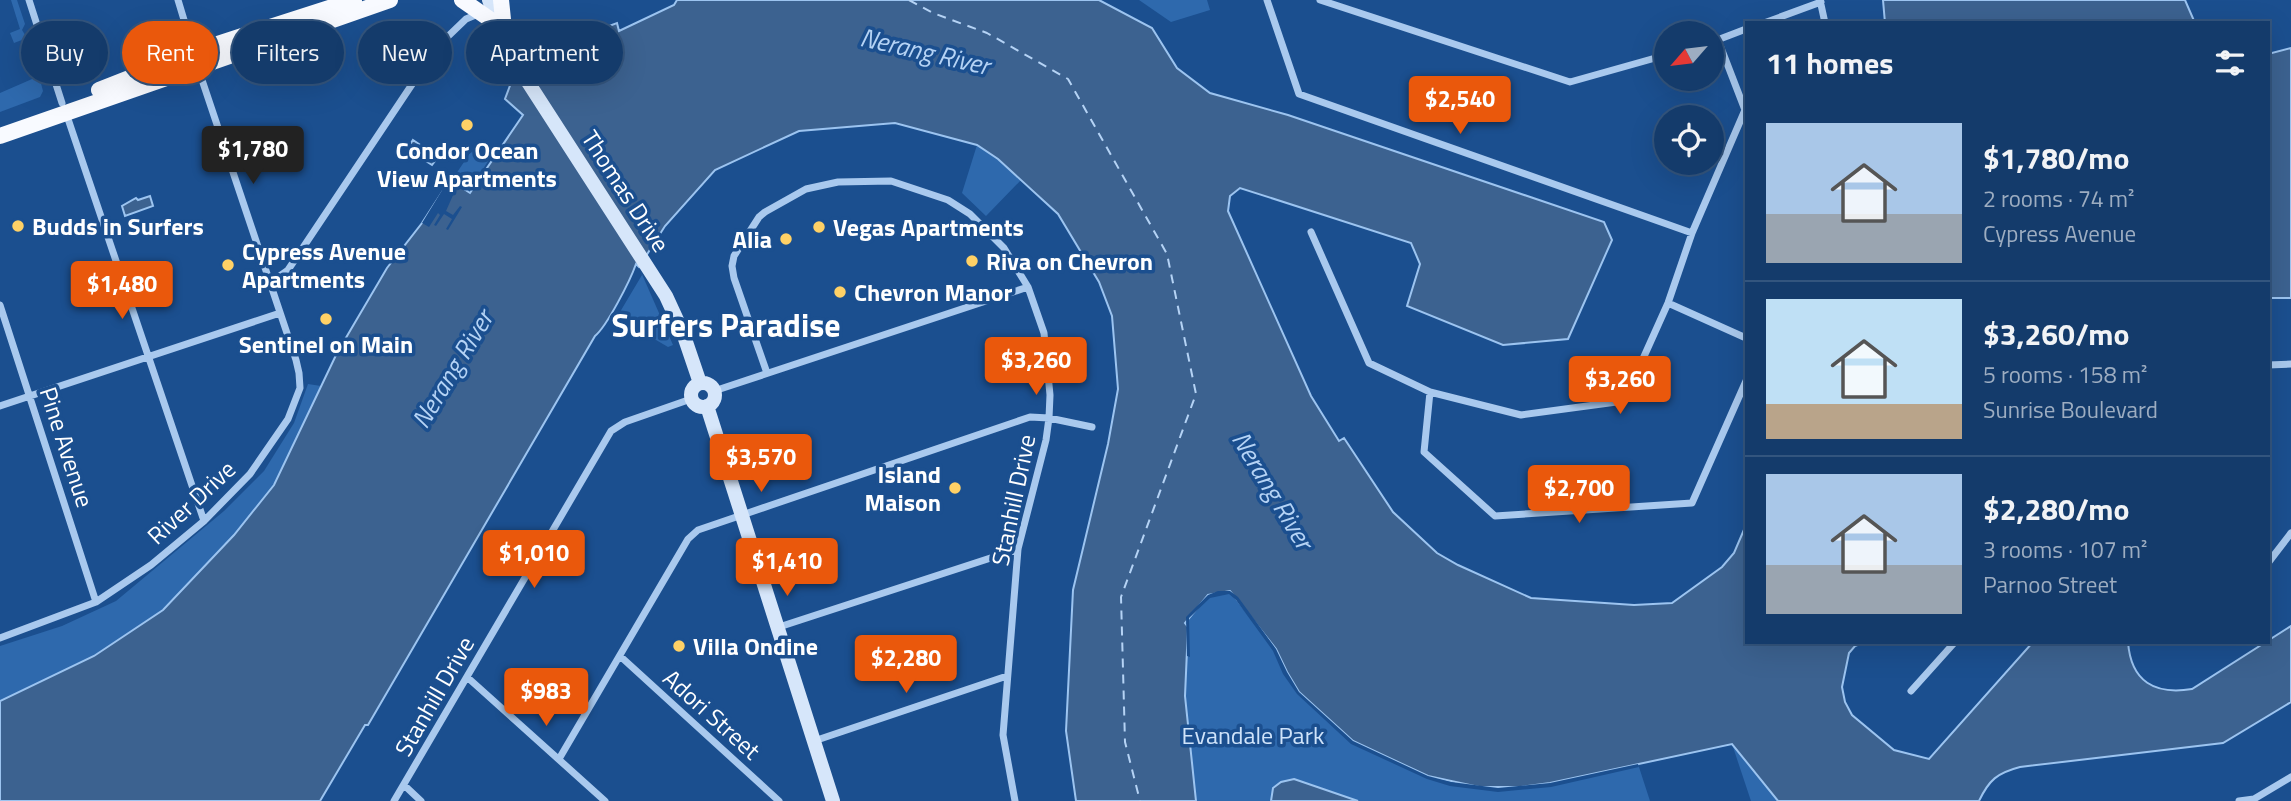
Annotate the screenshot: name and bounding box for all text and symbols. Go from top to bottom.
water label: Nerang River [856,17,996,85]
chip: Buy [21,21,108,84]
chip: Rent [122,21,218,84]
chip: Filters [232,21,344,84]
chip: New [358,21,452,84]
chip: Apartment [466,21,623,84]
north arrow [1654,21,1724,91]
map controls [1654,21,1724,175]
text: 11 homes [1766,40,1893,86]
icon: filters [2211,44,2249,82]
pin: $2,540 [1403,76,1517,136]
text: $2,540 [1425,81,1495,116]
button: locate [1654,105,1724,175]
marker: Condor Ocean View Apartments [459,117,475,133]
street label: Thomas Drive [573,123,679,259]
pin: $1,780 [196,127,310,186]
text: $1,780 [218,131,288,166]
place label: Condor Ocean View Apartments [377,132,557,196]
text: $1,780/mo [1983,135,2129,181]
icon: home [1822,151,1906,235]
text: 2 rooms · 74 m² [1983,181,2134,216]
place label: Budds in Surfers [32,208,204,244]
place label: Vegas Apartments [833,209,1024,245]
text: Cypress Avenue [1983,216,2136,251]
marker: Budds in Surfers [10,218,26,234]
marker: Vegas Apartments [811,219,827,235]
place label: Alia [733,221,772,257]
marker: Alia [778,231,794,247]
place label: Cypress Avenue Apartments [242,233,406,297]
place label: Riva on Chevron [986,243,1153,279]
marker: Riva on Chevron [964,253,980,269]
marker: Cypress Avenue Apartments [220,257,236,273]
pin: $1,480 [65,262,179,321]
text: $1,480 [87,266,157,301]
place label: Chevron Manor [854,274,1012,310]
marker: Chevron Manor [832,284,848,300]
water label: Nerang River [401,300,504,435]
district label: Surfers Paradise [611,301,841,349]
marker: Sentinel on Main [318,311,334,327]
text: $3,260/mo [1983,311,2129,357]
place label: Sentinel on Main [239,326,413,362]
icon: home [1822,327,1906,411]
pin: $3,260 [979,338,1093,397]
text: $3,260 [1001,342,1071,377]
pin: $3,260 [1563,356,1677,416]
text: 5 rooms · 158 m² [1983,357,2147,392]
text: $3,260 [1585,361,1655,396]
street label: Pine Avenue [31,382,103,512]
text: Sunrise Boulevard [1983,392,2158,427]
water label: Nerang River [1222,424,1325,559]
street label: Stanhill Drive [982,431,1044,569]
pin: $3,570 [704,434,818,494]
text: $3,570 [726,439,796,474]
street label: River Drive [139,451,243,553]
place label: Island Maison [865,456,941,520]
pin: $2,700 [1522,466,1636,525]
text: $2,700 [1544,470,1614,505]
marker: Island Maison [947,480,963,496]
text: $2,280/mo [1983,486,2129,532]
icon: home [1822,502,1906,586]
pin: $1,010 [477,530,591,590]
text: 3 rooms · 107 m² [1983,532,2147,567]
text: $1,010 [499,535,569,570]
pin: $1,410 [730,538,844,598]
text: $1,410 [752,543,822,578]
text: Parnoo Street [1983,567,2117,602]
place label: Villa Ondine [693,628,818,664]
street label: Stanhill Drive [385,629,483,763]
pin: $2,280 [849,636,963,695]
marker: Villa Ondine [671,638,687,654]
text: $2,280 [871,640,941,675]
street label: Adori Street [655,660,769,768]
pin: $983 [505,668,587,728]
text: $983 [520,673,572,708]
park label: Evandale Park [1182,717,1325,753]

